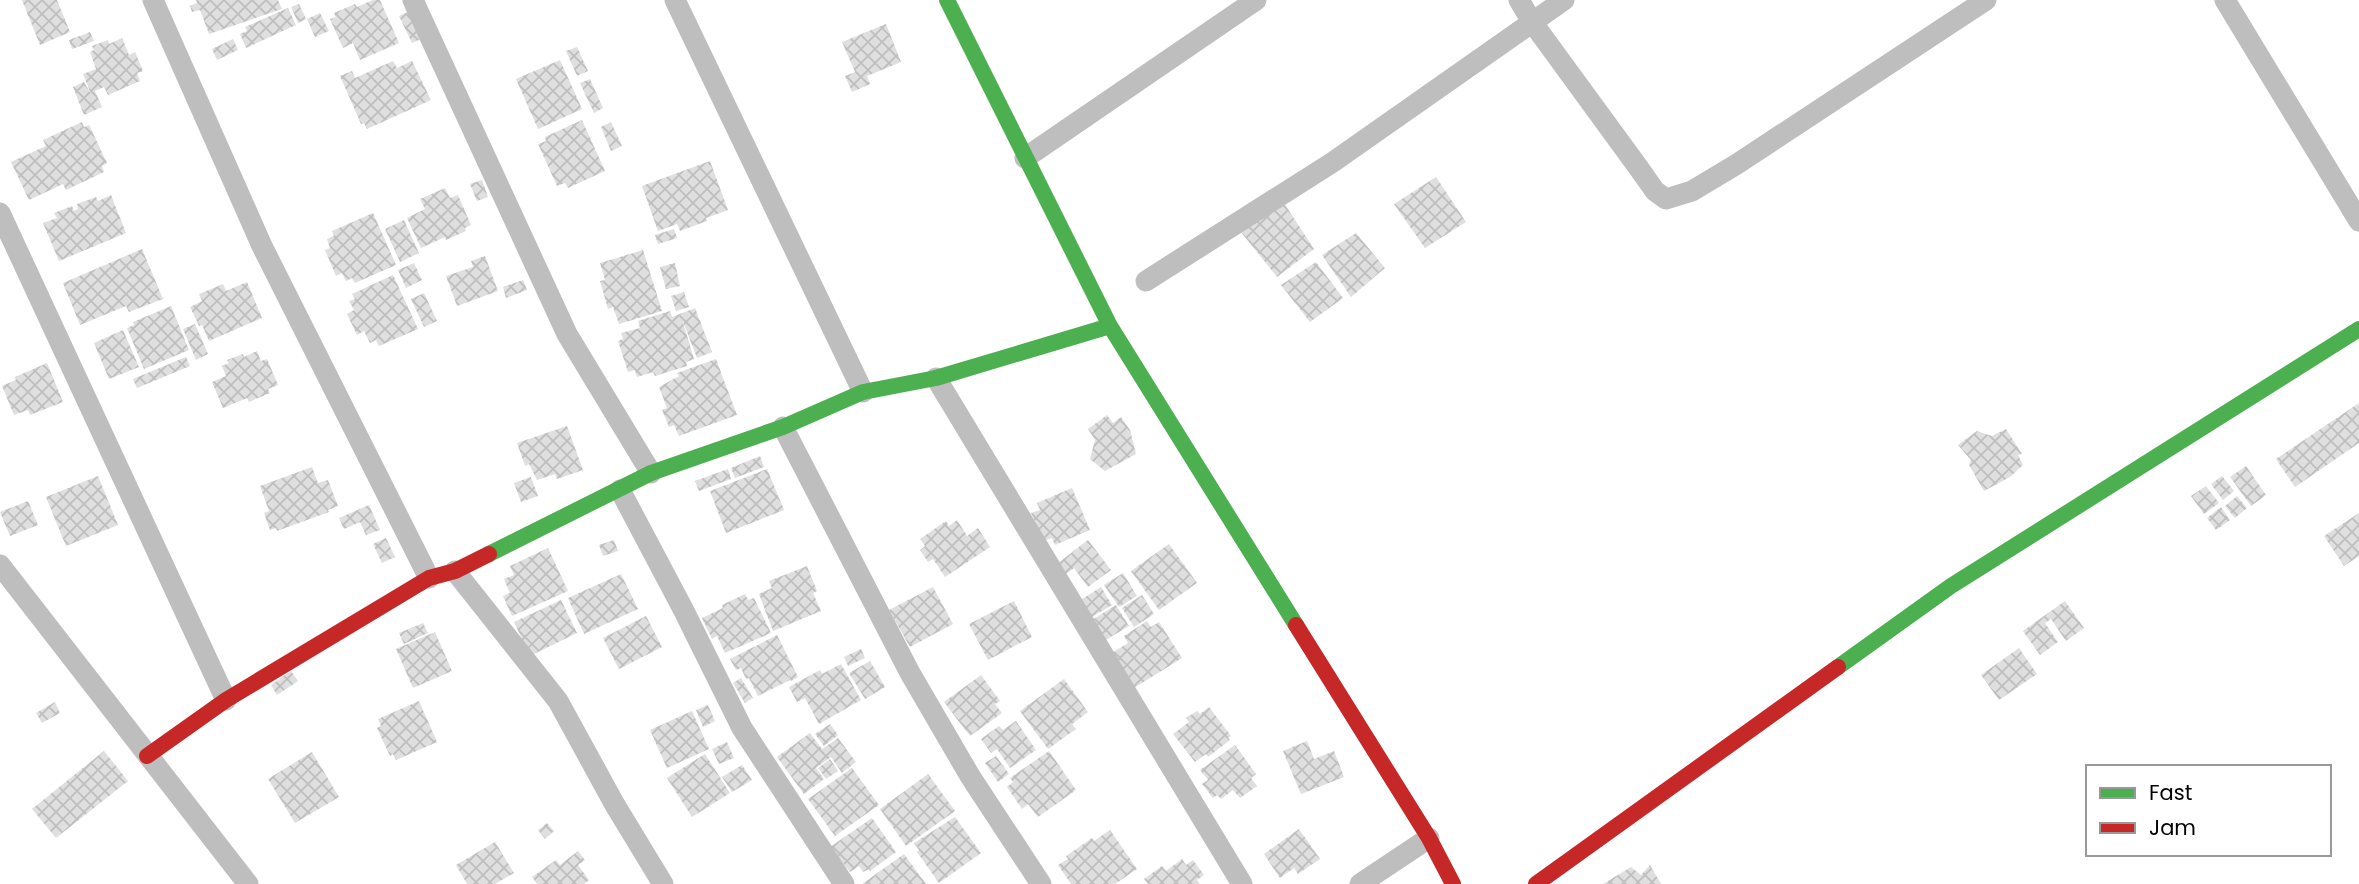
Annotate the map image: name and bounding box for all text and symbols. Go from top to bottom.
legend [2086,765,2331,856]
text: Fast [2149,778,2192,807]
text: Jam [2149,813,2196,842]

